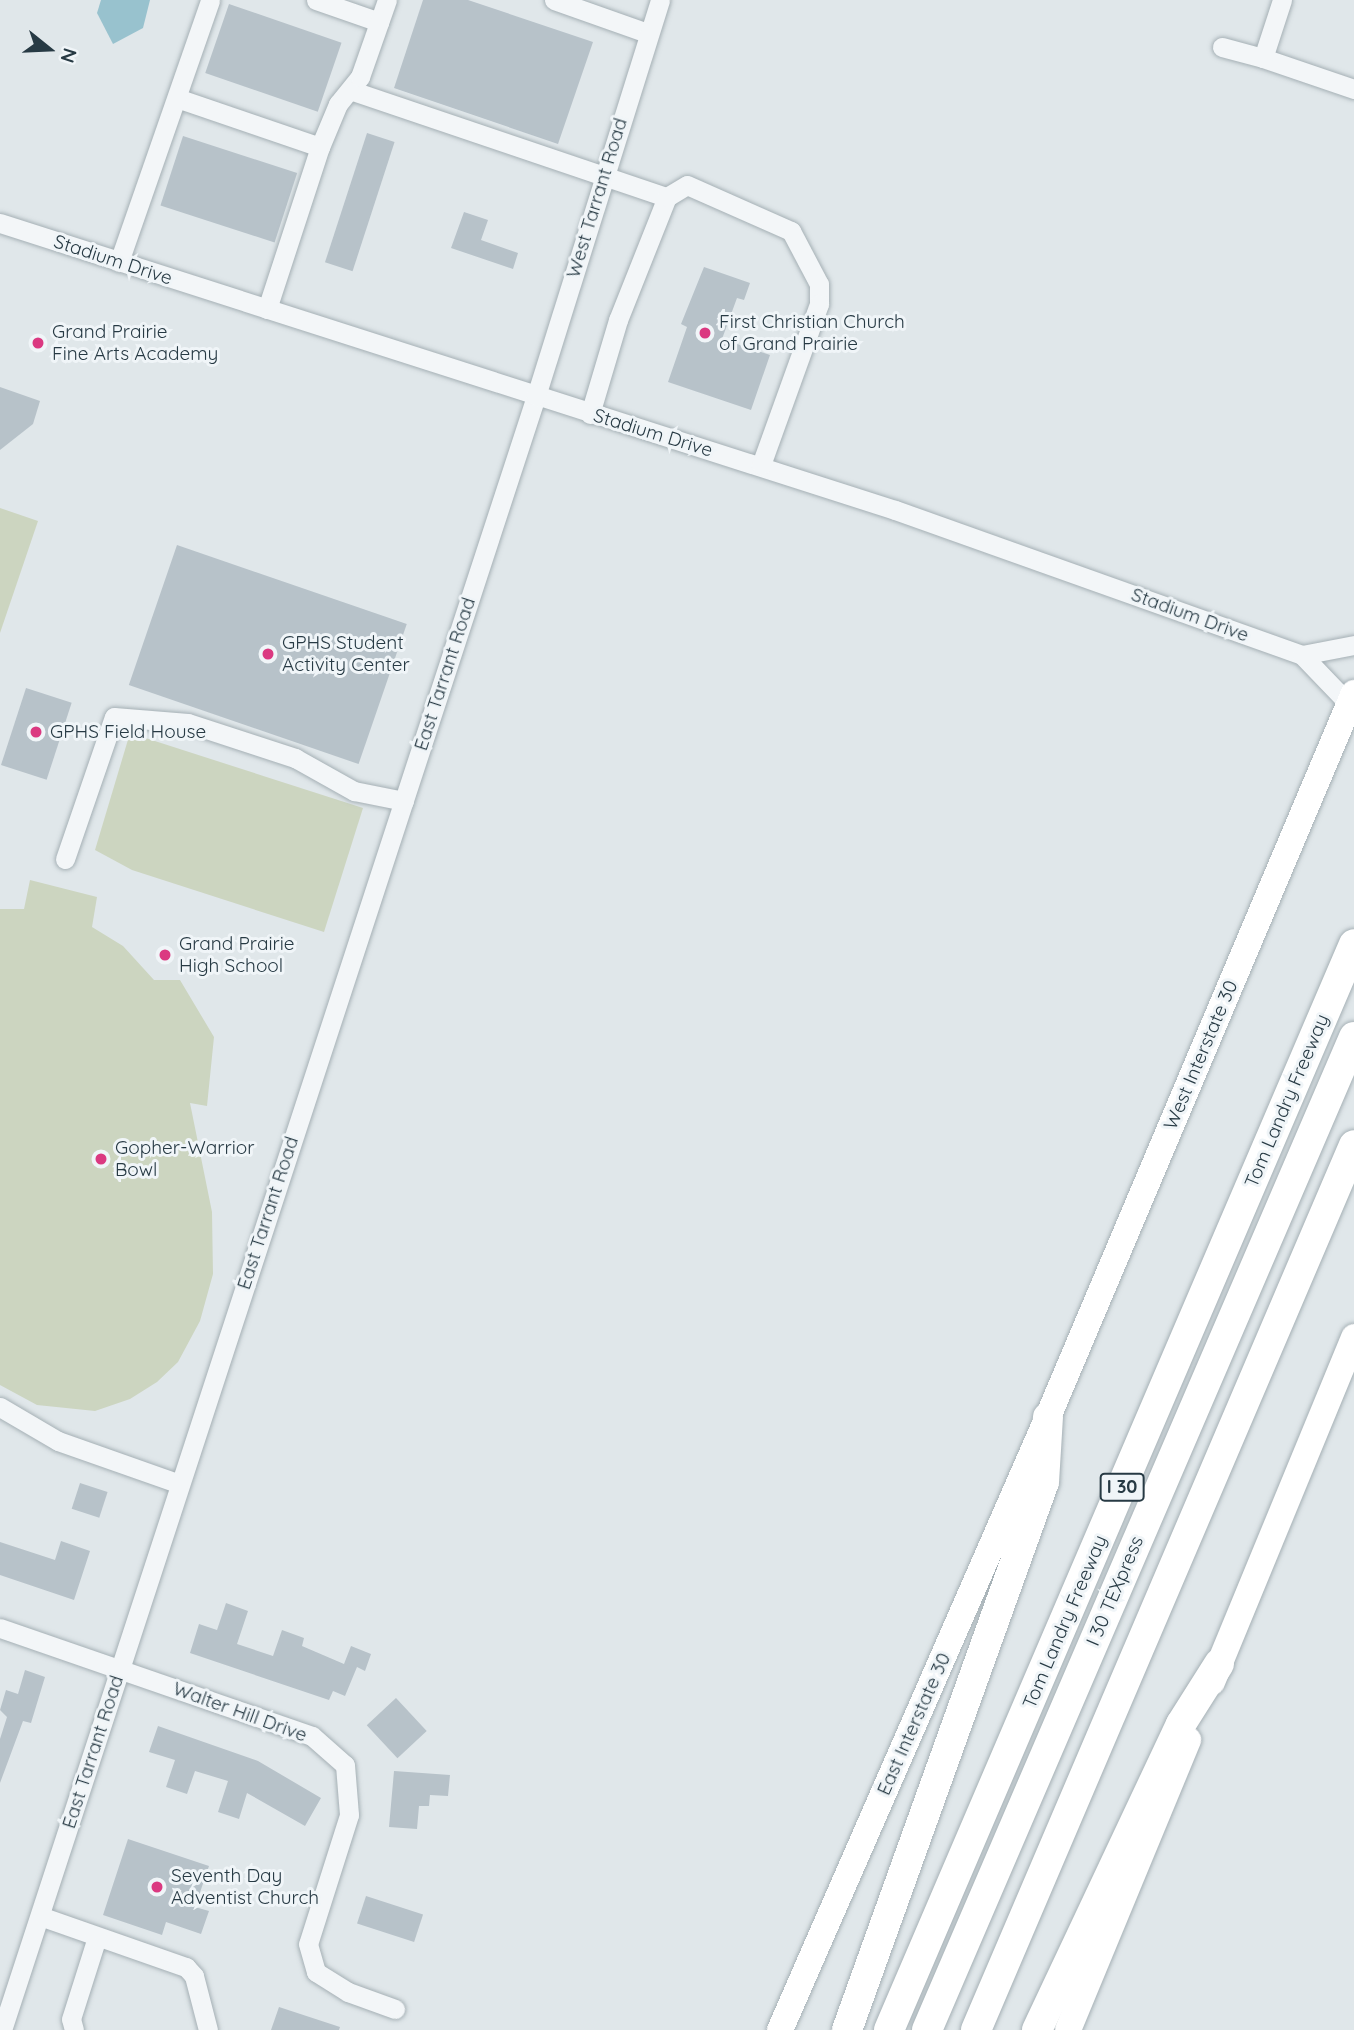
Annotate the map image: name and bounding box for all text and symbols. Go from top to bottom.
north arrow [14,14,84,84]
text: N [55,45,83,66]
street label: West Tarrant Road [562,115,632,281]
street label: Stadium Drive [51,230,175,290]
place label: First Christian Church of Grand Prairie [719,311,905,355]
place label: Grand Prairie Fine Arts Academy [52,321,218,365]
marker: First Christian Church of Grand Prairie [697,325,713,341]
marker: Grand Prairie Fine Arts Academy [30,335,46,351]
street label: Stadium Drive [591,404,715,462]
street label: Stadium Drive [1128,583,1252,647]
street label: East Tarrant Road [409,595,481,753]
place label: GPHS Student Activity Center [282,632,410,676]
marker: GPHS Student Activity Center [260,646,276,662]
place label: GPHS Field House [50,721,206,743]
marker: GPHS Field House [28,724,44,740]
place label: Grand Prairie High School [179,933,295,977]
marker: Grand Prairie High School [157,947,173,963]
street label: West Interstate 30 [1159,977,1243,1133]
street label: Tom Landry Freeway [1240,1011,1334,1191]
street label: East Tarrant Road [232,1134,304,1292]
place label: Gopher-Warrior Bowl [115,1137,255,1181]
marker: Gopher-Warrior Bowl [93,1151,109,1167]
road number: I 30 [1099,1472,1145,1502]
street label: Tom Landry Freeway [1018,1532,1112,1712]
street label: I 30 TEXpress [1082,1533,1148,1649]
street label: East Interstate 30 [872,1649,956,1799]
street label: East Tarrant Road [57,1673,129,1831]
street label: Walter Hill Drive [170,1677,310,1747]
place label: Seventh Day Adventist Church [171,1865,319,1909]
marker: Seventh Day Adventist Church [149,1879,165,1895]

